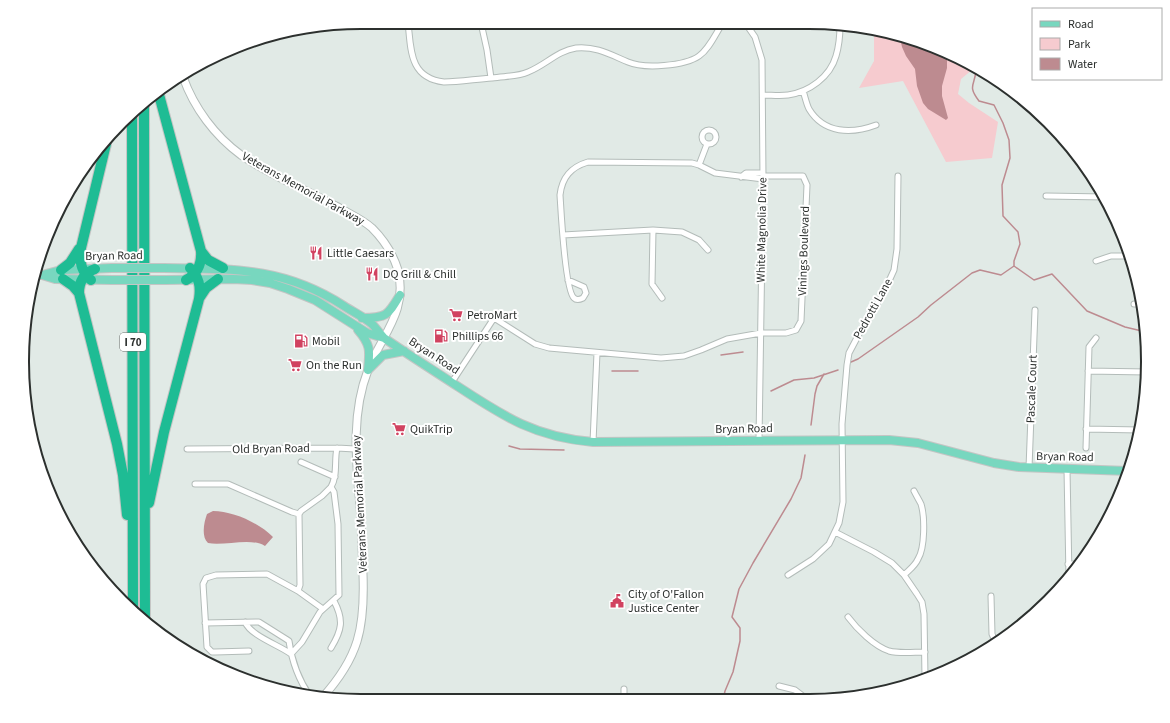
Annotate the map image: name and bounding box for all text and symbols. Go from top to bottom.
legend [1032,8,1162,80]
text: Road [1068,16,1094,33]
text: Park [1068,36,1090,53]
text: Water [1068,56,1098,73]
street label: Veterans Memorial Parkway [239,148,368,230]
street label: White Magnolia Drive [753,177,771,283]
street label: Vinings Boulevard [794,206,814,296]
restaurant icon: Little Caesars [308,245,324,261]
place label: Little Caesars [327,245,394,262]
street label: Bryan Road [85,247,143,265]
restaurant icon: DQ Grill & Chill [364,266,380,282]
place label: DQ Grill & Chill [383,266,456,283]
street label: Pedrotti Lane [849,276,897,342]
supermarket icon: PetroMart [448,307,464,323]
place label: PetroMart [467,307,517,324]
fuel station icon: Phillips 66 [433,328,449,344]
place label: Phillips 66 [452,328,503,345]
road number: I 70 [120,333,146,351]
fuel station icon: Mobil [293,333,309,349]
place label: Mobil [312,333,340,350]
street label: Bryan Road [405,333,463,379]
street label: Pascale Court [1022,355,1042,423]
supermarket icon: On the Run [287,357,303,373]
place label: On the Run [306,357,362,374]
street label: Bryan Road [715,420,773,438]
supermarket icon: QuikTrip [391,421,407,437]
place label: QuikTrip [410,421,453,438]
street label: Veterans Memorial Parkway [348,434,372,573]
street label: Old Bryan Road [232,440,310,458]
street label: Bryan Road [1036,448,1094,466]
place label: City of O'Fallon Justice Center [628,586,704,617]
public building icon: City of O'Fallon Justice Center [609,593,625,609]

